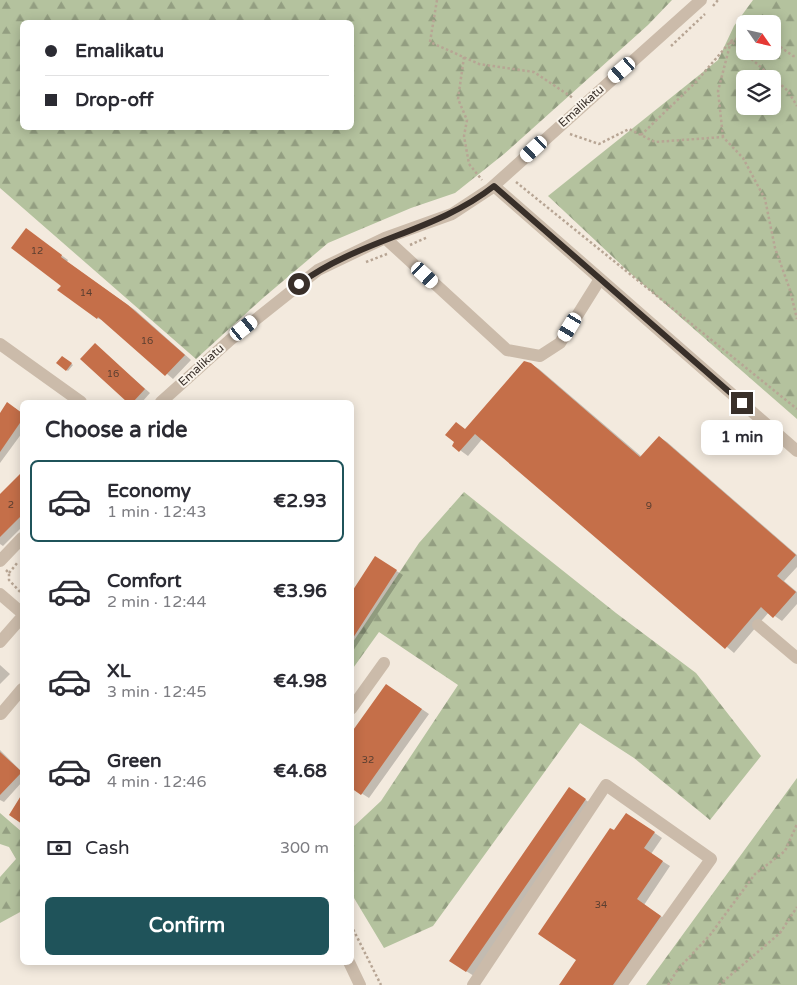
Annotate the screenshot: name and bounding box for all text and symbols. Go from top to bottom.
north arrow [736,15,781,60]
map controls [736,15,781,115]
text: Emalikatu [75,40,164,62]
car [605,54,638,86]
button: layers [736,70,781,115]
street label: Emalikatu [555,82,607,130]
text: Drop-off [75,89,154,111]
car [517,133,550,165]
house number: 12 [31,245,43,257]
car [408,259,441,291]
route start [288,273,310,295]
house number: 14 [80,287,92,299]
car [555,310,584,344]
car [227,313,260,343]
house number: 16 [141,335,153,347]
street label: Emalikatu [175,341,227,389]
house number: 16 [107,368,119,380]
route end [731,392,753,414]
text: Choose a ride [45,417,188,443]
callout: 1 min [701,420,783,456]
text: 1 min [721,427,763,447]
icon: car [47,479,92,524]
text: Economy [107,480,191,502]
text: €2.93 [273,490,327,512]
house number: 2 [8,499,14,511]
house number: 9 [646,500,652,512]
text: 1 min · 12:43 [107,502,206,522]
icon: car [47,569,92,614]
text: Comfort [107,570,181,592]
text: €3.96 [273,580,327,602]
text: 2 min · 12:44 [107,592,206,612]
icon: car [47,659,92,704]
text: XL [107,660,131,682]
text: €4.98 [273,670,327,692]
text: 3 min · 12:45 [107,682,206,702]
icon: car [47,749,92,794]
text: Green [107,750,161,772]
house number: 32 [362,754,374,766]
text: €4.68 [273,760,327,782]
text: 4 min · 12:46 [107,772,206,792]
icon: cash [45,834,73,862]
text: Cash [85,837,130,859]
text: 300 m [280,838,329,858]
button: Confirm [45,897,329,955]
house number: 34 [595,899,607,911]

